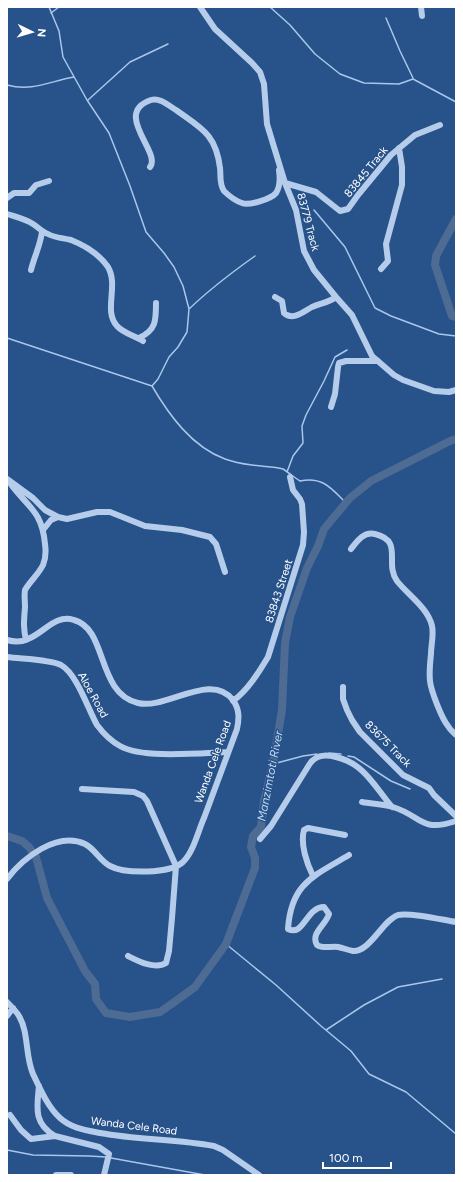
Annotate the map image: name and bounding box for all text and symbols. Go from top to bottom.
north arrow [12,12,52,52]
text: N [35,28,48,38]
street label: 83845 Track [342,143,391,200]
street label: 83779 Track [294,191,322,253]
street label: 83843 Street [263,558,295,624]
street label: Aloe Road [75,670,111,720]
street label: 83675 Track [362,718,414,770]
street label: Wanda Cele Road [192,719,234,805]
water label: Manzimtoti River [254,729,286,822]
street label: Wanda Cele Road [90,1114,178,1138]
scale bar [323,1144,391,1170]
text: 100 m [329,1151,363,1165]

